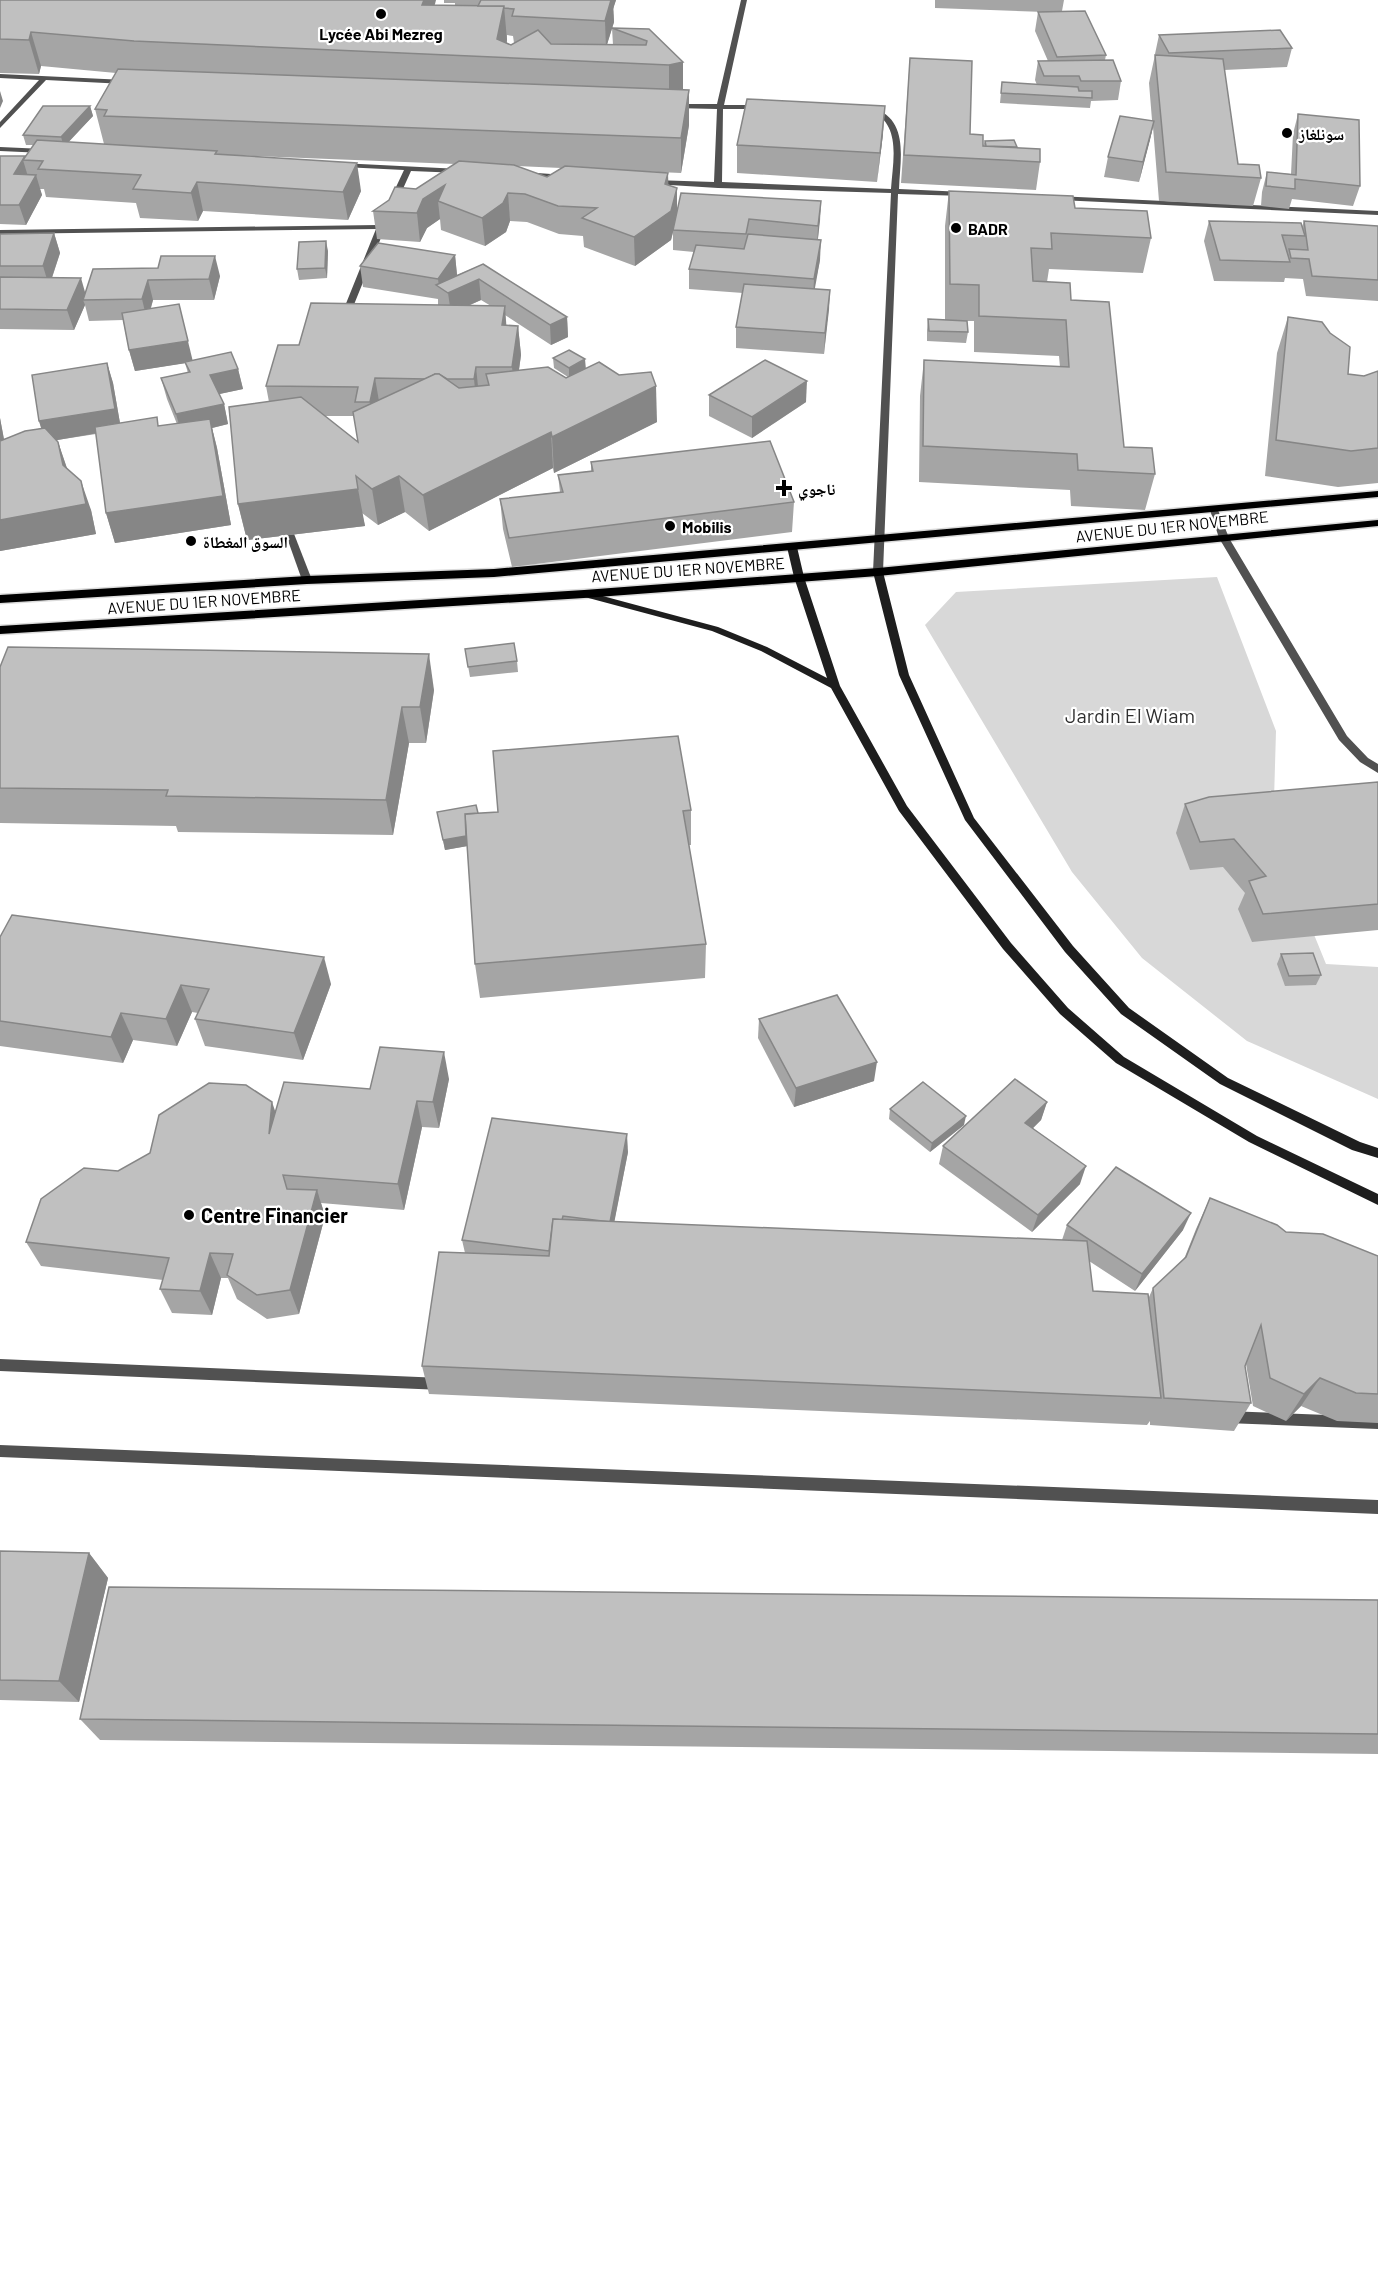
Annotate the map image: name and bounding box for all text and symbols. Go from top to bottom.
marker: Lycée Abi Mezreg [374,7,388,21]
place label: Lycée Abi Mezreg [319,24,443,43]
place label: سونلغاز [1298,124,1344,143]
marker: سونلغاز [1280,126,1294,140]
place label: BADR [968,219,1008,238]
marker: BADR [949,221,963,235]
marker: ناجوي [775,479,793,497]
place label: ناجوي [798,479,835,501]
street label: AVENUE DU 1ER NOVEMBRE [1074,506,1270,546]
place label: Mobilis [682,517,732,536]
marker: Mobilis [663,519,677,533]
place label: السوق المغطاة [203,532,288,552]
marker: السوق المغطاة [184,534,198,548]
street label: AVENUE DU 1ER NOVEMBRE [591,553,785,585]
street label: AVENUE DU 1ER NOVEMBRE [107,585,301,617]
park label: Jardin El Wiam [1065,703,1195,727]
place label: Centre Financier [201,1203,348,1227]
marker: Centre Financier [182,1208,196,1222]

